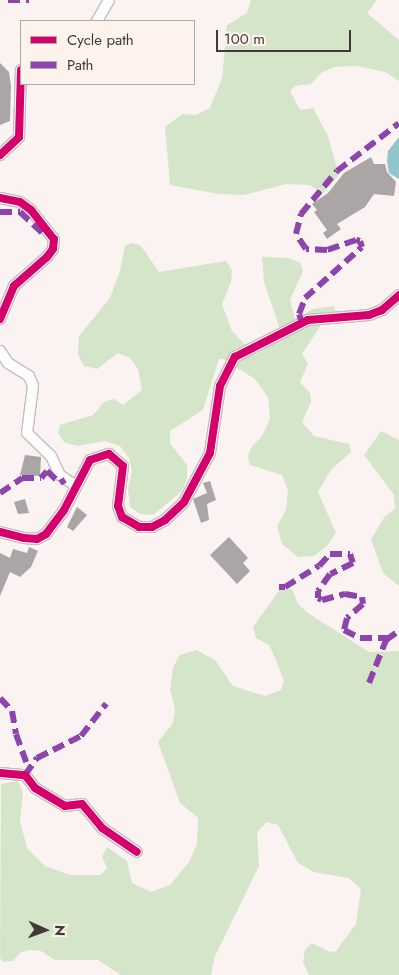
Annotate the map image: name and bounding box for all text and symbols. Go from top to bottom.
legend [20,20,195,85]
scale bar [219,20,354,52]
text: 100 m [224,28,265,50]
text: Cycle path [67,29,134,51]
text: Path [67,54,93,76]
north arrow [20,905,70,955]
text: N [50,925,70,936]

